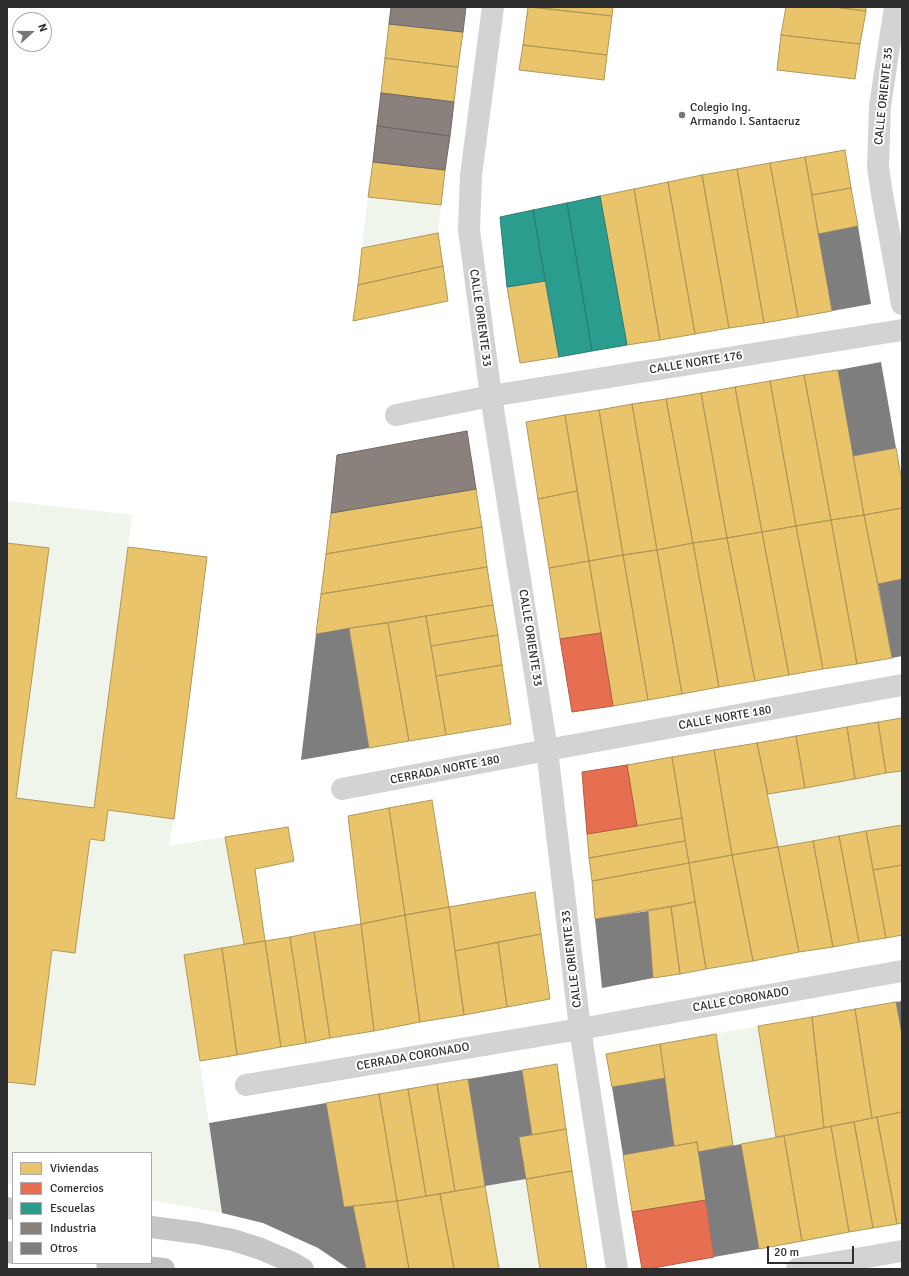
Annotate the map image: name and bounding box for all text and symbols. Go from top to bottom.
north arrow [12,12,52,52]
text: N [35,22,50,34]
street label: CALLE ORIENTE 35 [872,46,896,146]
place label: Colegio Ing. Armando I. Santacruz [690,101,800,129]
marker: Colegio Ing. Armando I. Santacruz [677,110,687,120]
street label: CALLE ORIENTE 33 [466,268,494,368]
street label: CALLE NORTE 176 [648,349,744,377]
street label: CALLE ORIENTE 33 [515,588,545,688]
street label: CALLE NORTE 180 [677,703,773,733]
street label: CERRADA NORTE 180 [389,752,501,788]
street label: CALLE ORIENTE 33 [559,909,585,1009]
street label: CALLE CORONADO [692,984,790,1016]
street label: CERRADA CORONADO [355,1040,471,1074]
legend [12,1152,152,1264]
text: Viviendas [50,1161,99,1176]
text: Comercios [50,1181,104,1196]
text: Escuelas [50,1201,95,1216]
text: Industria [50,1221,96,1236]
scale bar [769,1238,856,1264]
text: Otros [50,1241,78,1256]
text: 20 m [774,1245,799,1260]

